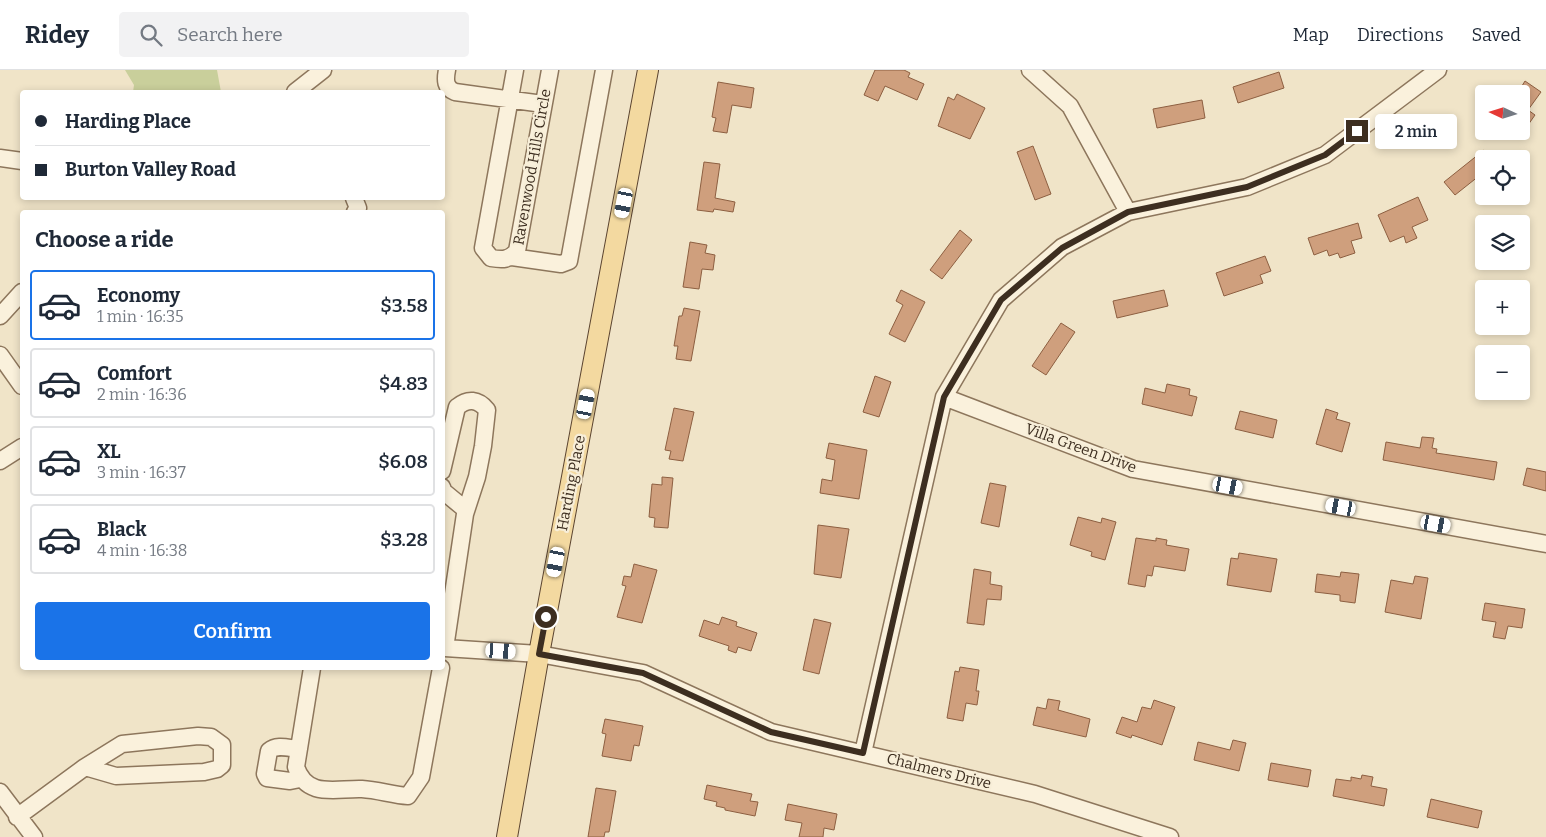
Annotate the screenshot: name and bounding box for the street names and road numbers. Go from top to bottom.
street label: Ravenwood Hills Circle [509,87,555,247]
street label: Villa Green Drive [1023,420,1139,476]
street label: Harding Place [553,434,589,532]
street label: Chalmers Drive [885,749,993,793]

